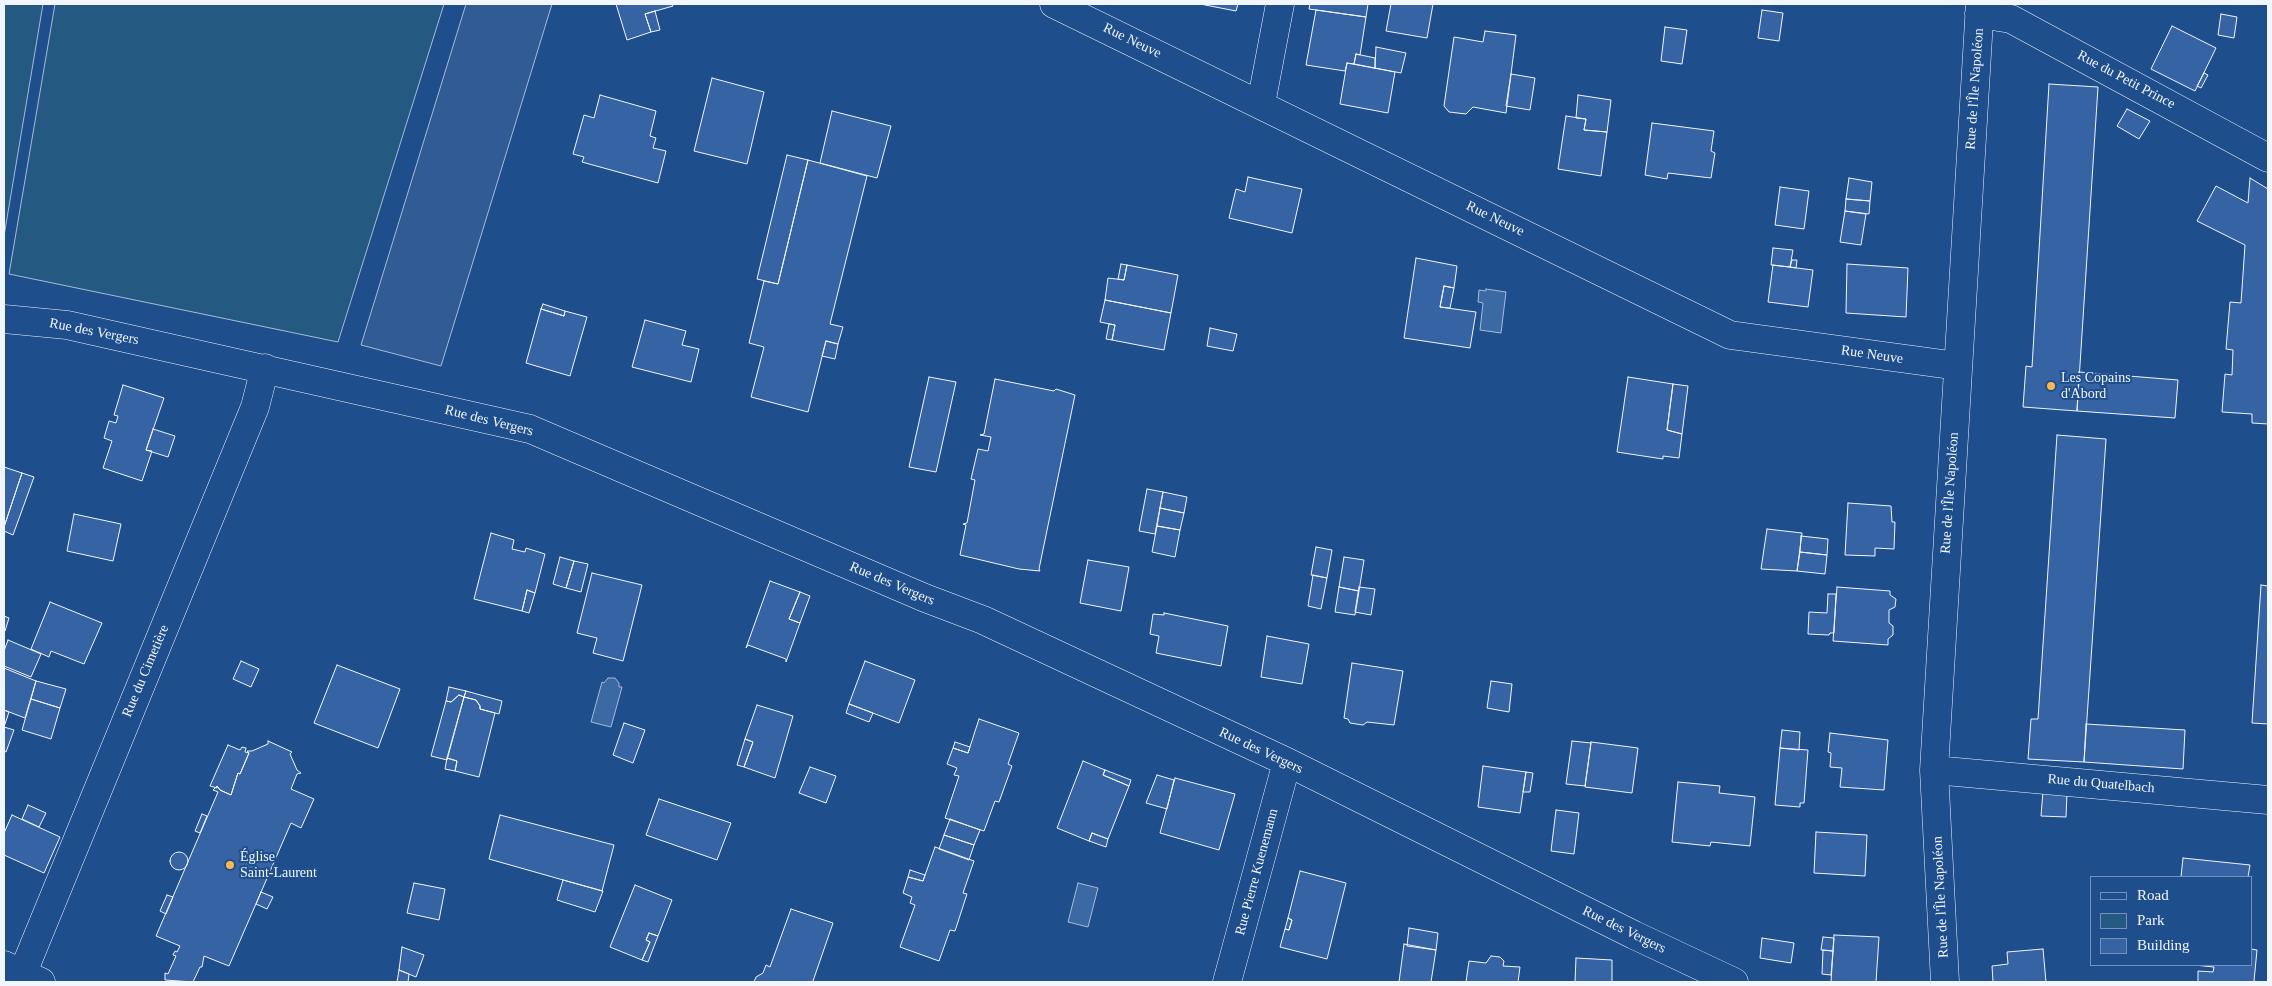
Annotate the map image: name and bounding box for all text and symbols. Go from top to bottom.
street label: Rue Neuve [1100,20,1164,62]
street label: Rue de l'Île Napoléon [1962,28,1988,150]
street label: Rue du Petit Prince [2074,47,2178,113]
street label: Rue Neuve [1463,198,1527,240]
street label: Rue des Vergers [48,315,140,349]
street label: Rue Neuve [1840,342,1904,368]
place label: Les Copains d'Abord [2061,370,2131,402]
marker: Les Copains d'Abord [2045,380,2057,392]
street label: Rue des Vergers [443,402,535,440]
street label: Rue de l'Île Napoléon [1937,432,1963,554]
street label: Rue des Vergers [847,559,937,609]
street label: Rue du Cimetière [119,622,173,720]
street label: Rue des Vergers [1216,724,1306,778]
street label: Rue du Quatelbach [2047,771,2155,797]
street label: Rue Pierre Kuenemann [1232,807,1282,937]
street label: Rue de l'Île Napoléon [1929,836,1953,958]
place label: Église Saint-Laurent [240,849,317,882]
marker: Église Saint-Laurent [224,859,236,871]
legend [2090,876,2252,966]
text: Road [2137,887,2169,903]
street label: Rue des Vergers [1580,903,1668,957]
text: Park [2137,912,2165,928]
text: Building [2137,937,2190,953]

